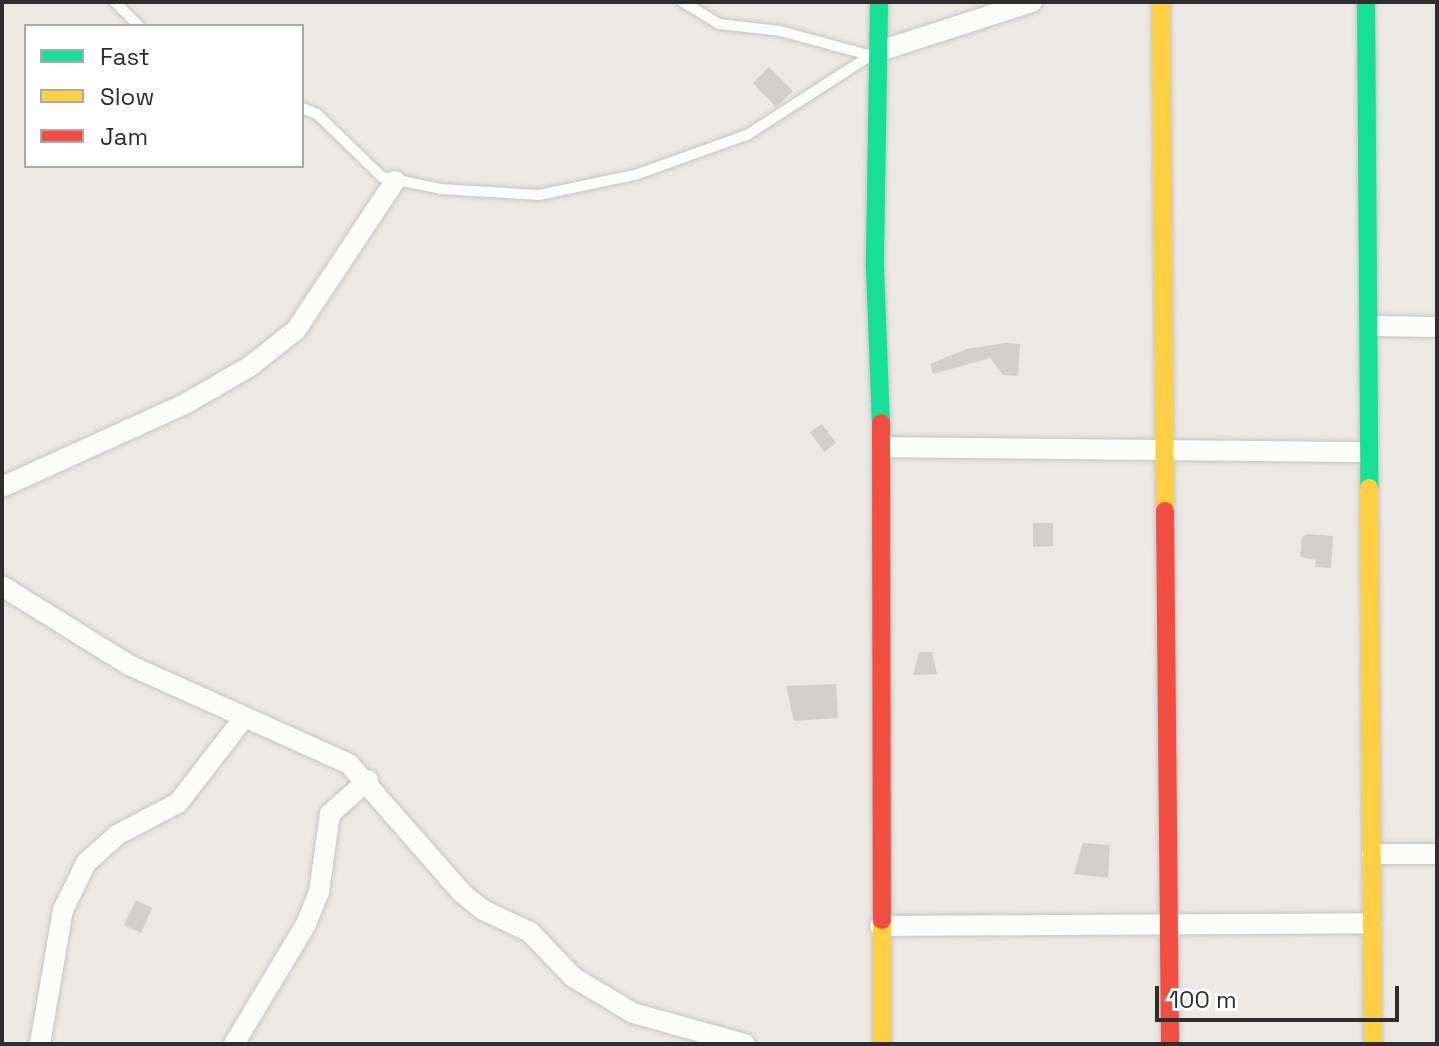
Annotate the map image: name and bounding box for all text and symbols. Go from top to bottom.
legend [24,24,304,168]
text: Fast [100,41,150,72]
text: Slow [100,81,154,112]
text: Jam [100,121,148,152]
scale bar [1159,970,1403,1020]
text: 100 m [1169,984,1237,1015]

